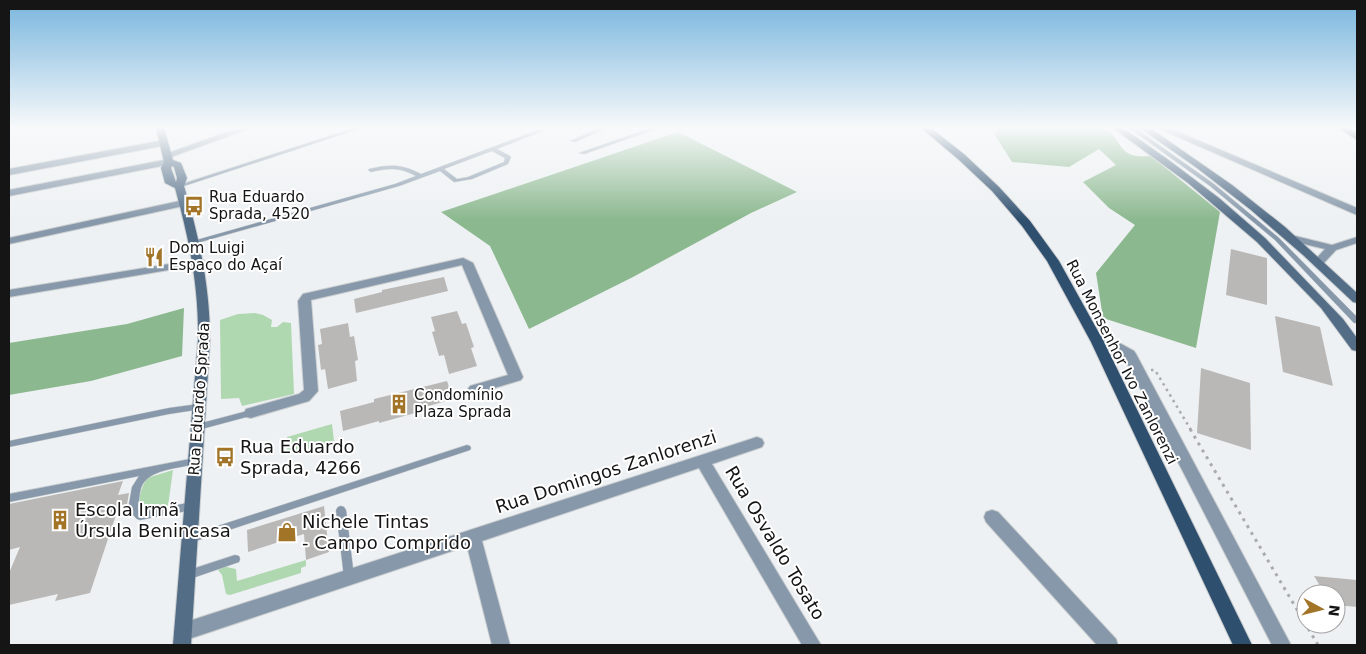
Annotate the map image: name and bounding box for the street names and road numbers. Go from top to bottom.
street label: Rua Monsenhor Ivo Zanlorenzi [1062,257,1182,467]
street label: Rua Eduardo Sprada [185,322,213,476]
street label: Rua Domingos Zanlorenzi [493,426,719,517]
street label: Rua Osvaldo Tosato [721,462,830,623]

